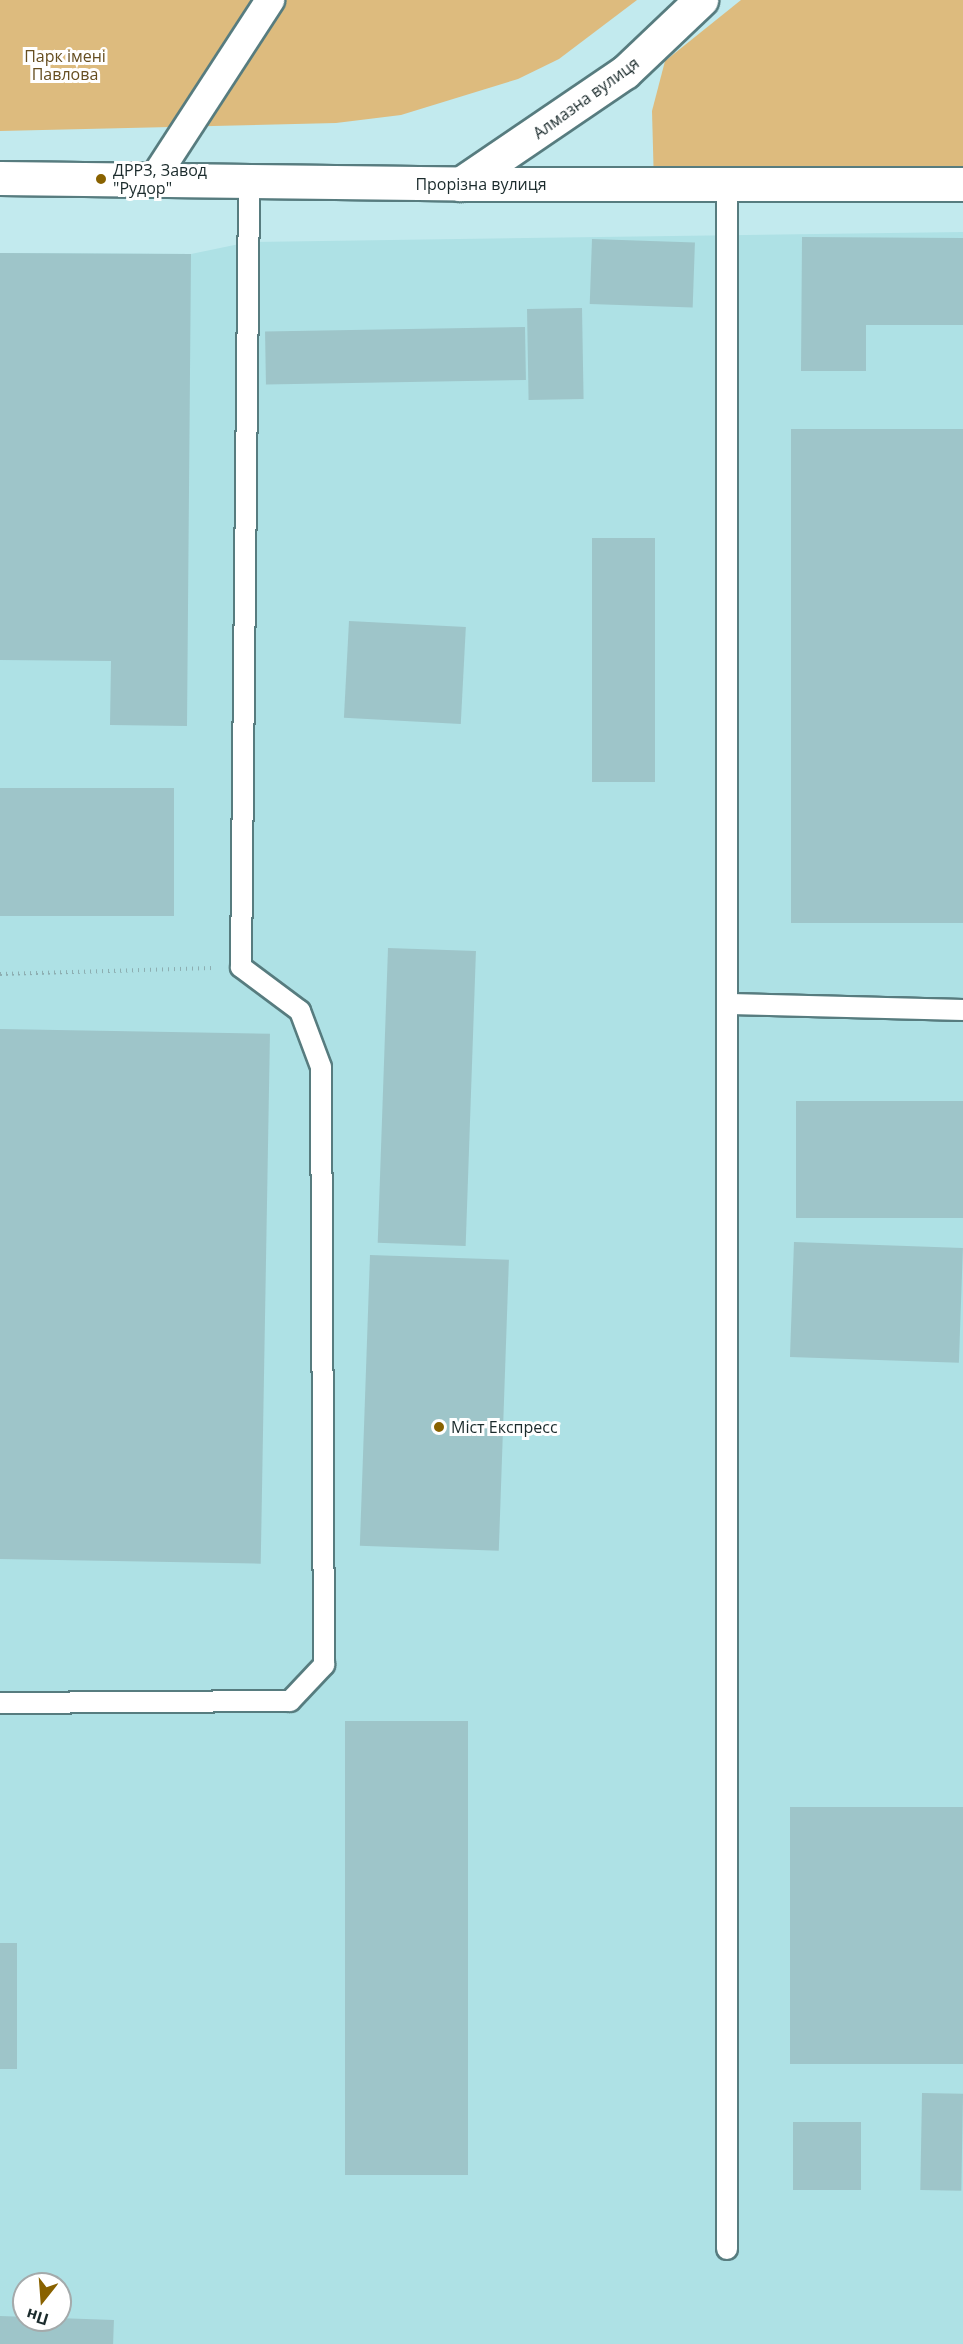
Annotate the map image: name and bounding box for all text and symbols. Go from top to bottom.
park label: Парк імені Павлова [24,46,106,84]
street label: Алмазна вулиця [529,53,643,143]
place label: ДРРЗ, Завод "Рудор" [113,160,207,198]
marker: ДРРЗ, Завод "Рудор" [94,172,108,186]
street label: Прорізна вулиця [415,174,547,194]
place label: Міст Експресс [451,1417,558,1437]
marker: Міст Експресс [432,1420,446,1434]
north arrow [12,2272,72,2332]
text: Пн [23,2303,51,2331]

